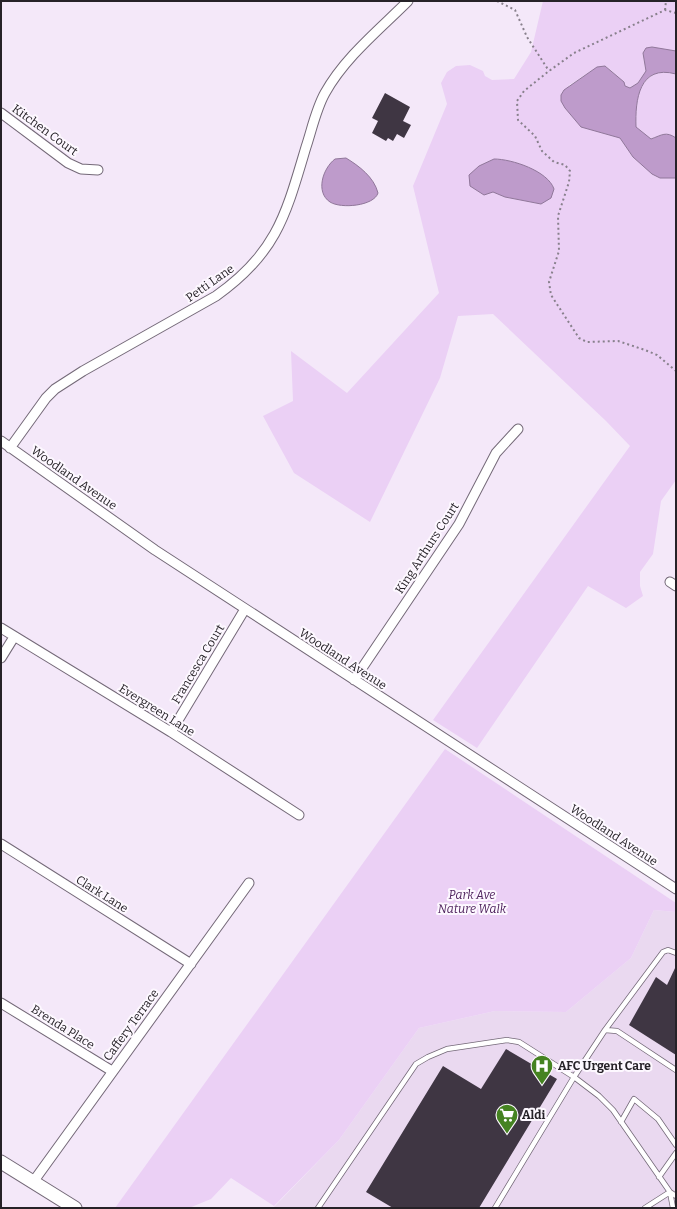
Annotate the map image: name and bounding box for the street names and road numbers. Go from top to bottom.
street label: Kitchen Court [10,102,81,159]
street label: Petti Lane [183,261,237,305]
street label: Woodland Avenue [28,443,120,513]
street label: King Arthurs Court [392,499,462,596]
street label: Francesca Court [169,621,228,706]
street label: Woodland Avenue [297,625,389,693]
street label: Evergreen Lane [117,681,197,739]
street label: Woodland Avenue [568,801,660,869]
street label: Clark Lane [73,872,131,916]
street label: Caffery Terrace [100,987,162,1063]
street label: Brenda Place [29,1002,97,1052]

